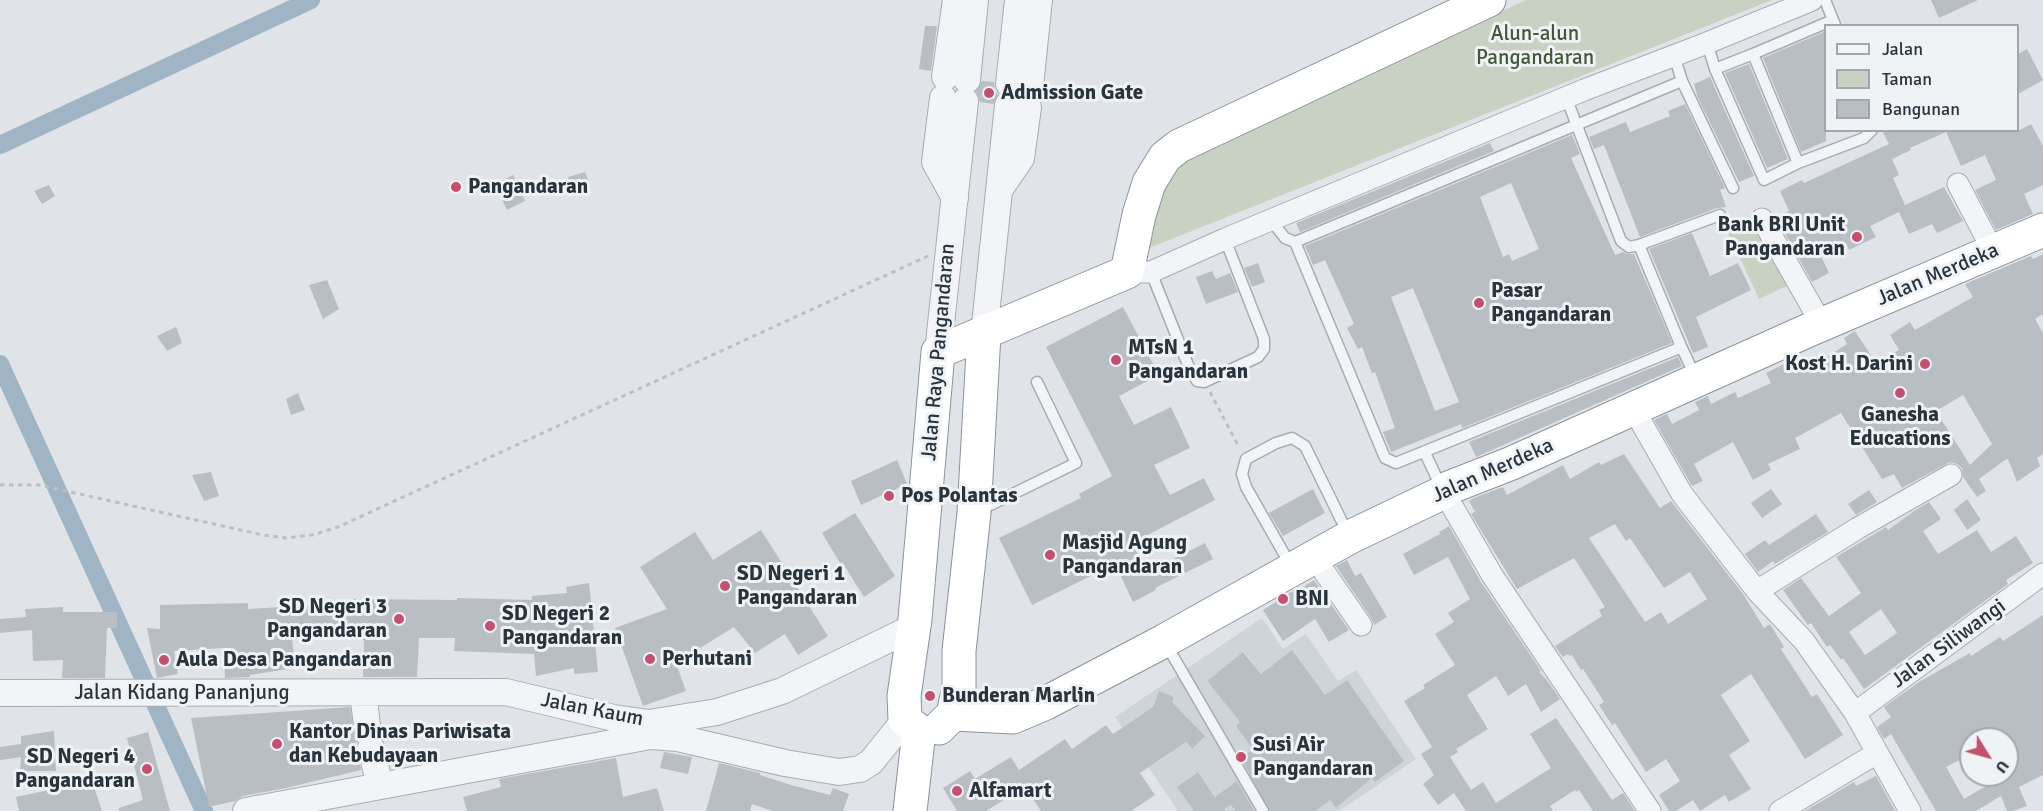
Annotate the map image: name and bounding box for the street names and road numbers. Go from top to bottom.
street label: Jalan Merdeka [1873,238,2003,312]
street label: Jalan Raya Pangandaran [917,242,961,462]
street label: Jalan Merdeka [1428,433,1558,509]
street label: Jalan Siliwangi [1887,594,2011,694]
street label: Jalan Kidang Pananjung [74,680,290,706]
street label: Jalan Kaum [539,688,645,732]

